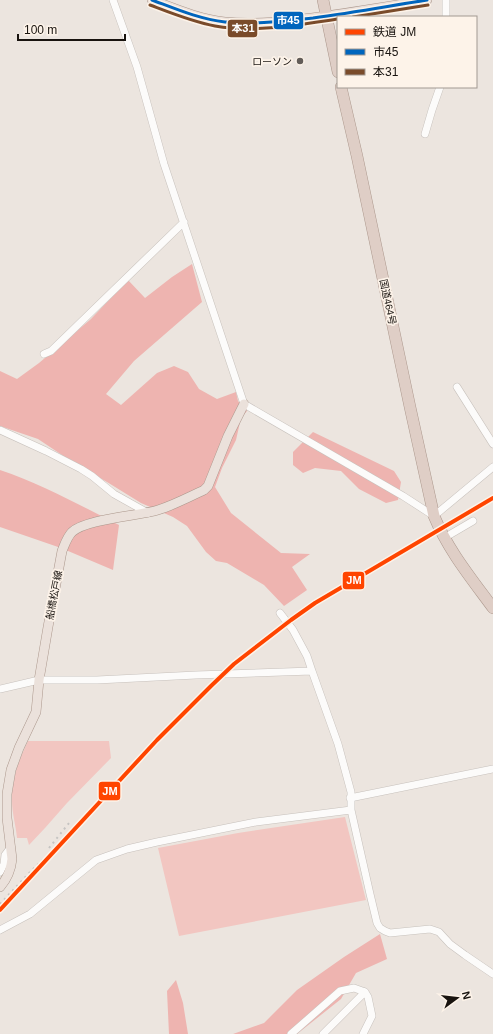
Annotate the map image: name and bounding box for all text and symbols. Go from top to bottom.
line badge: 市45 [273,11,304,30]
text: 市45 [276,14,300,26]
scale bar [18,16,125,42]
legend [337,16,477,88]
line badge: 本31 [227,19,258,38]
text: 本31 [231,22,255,34]
text: 100 m [24,23,57,37]
text: 鉄道 JM [373,25,416,39]
text: 市45 [373,45,399,59]
place label: ローソン [252,56,292,67]
marker: ローソン [295,56,305,66]
text: 本31 [373,65,399,79]
street label: 国道464号 [378,278,398,326]
street label: 船橋松戸線 [44,569,64,621]
line badge: JM [342,571,365,590]
text: JM [346,574,362,586]
line badge: JM [98,781,121,801]
text: JM [102,785,118,797]
north arrow [437,978,477,1018]
text: N [460,990,473,1001]

